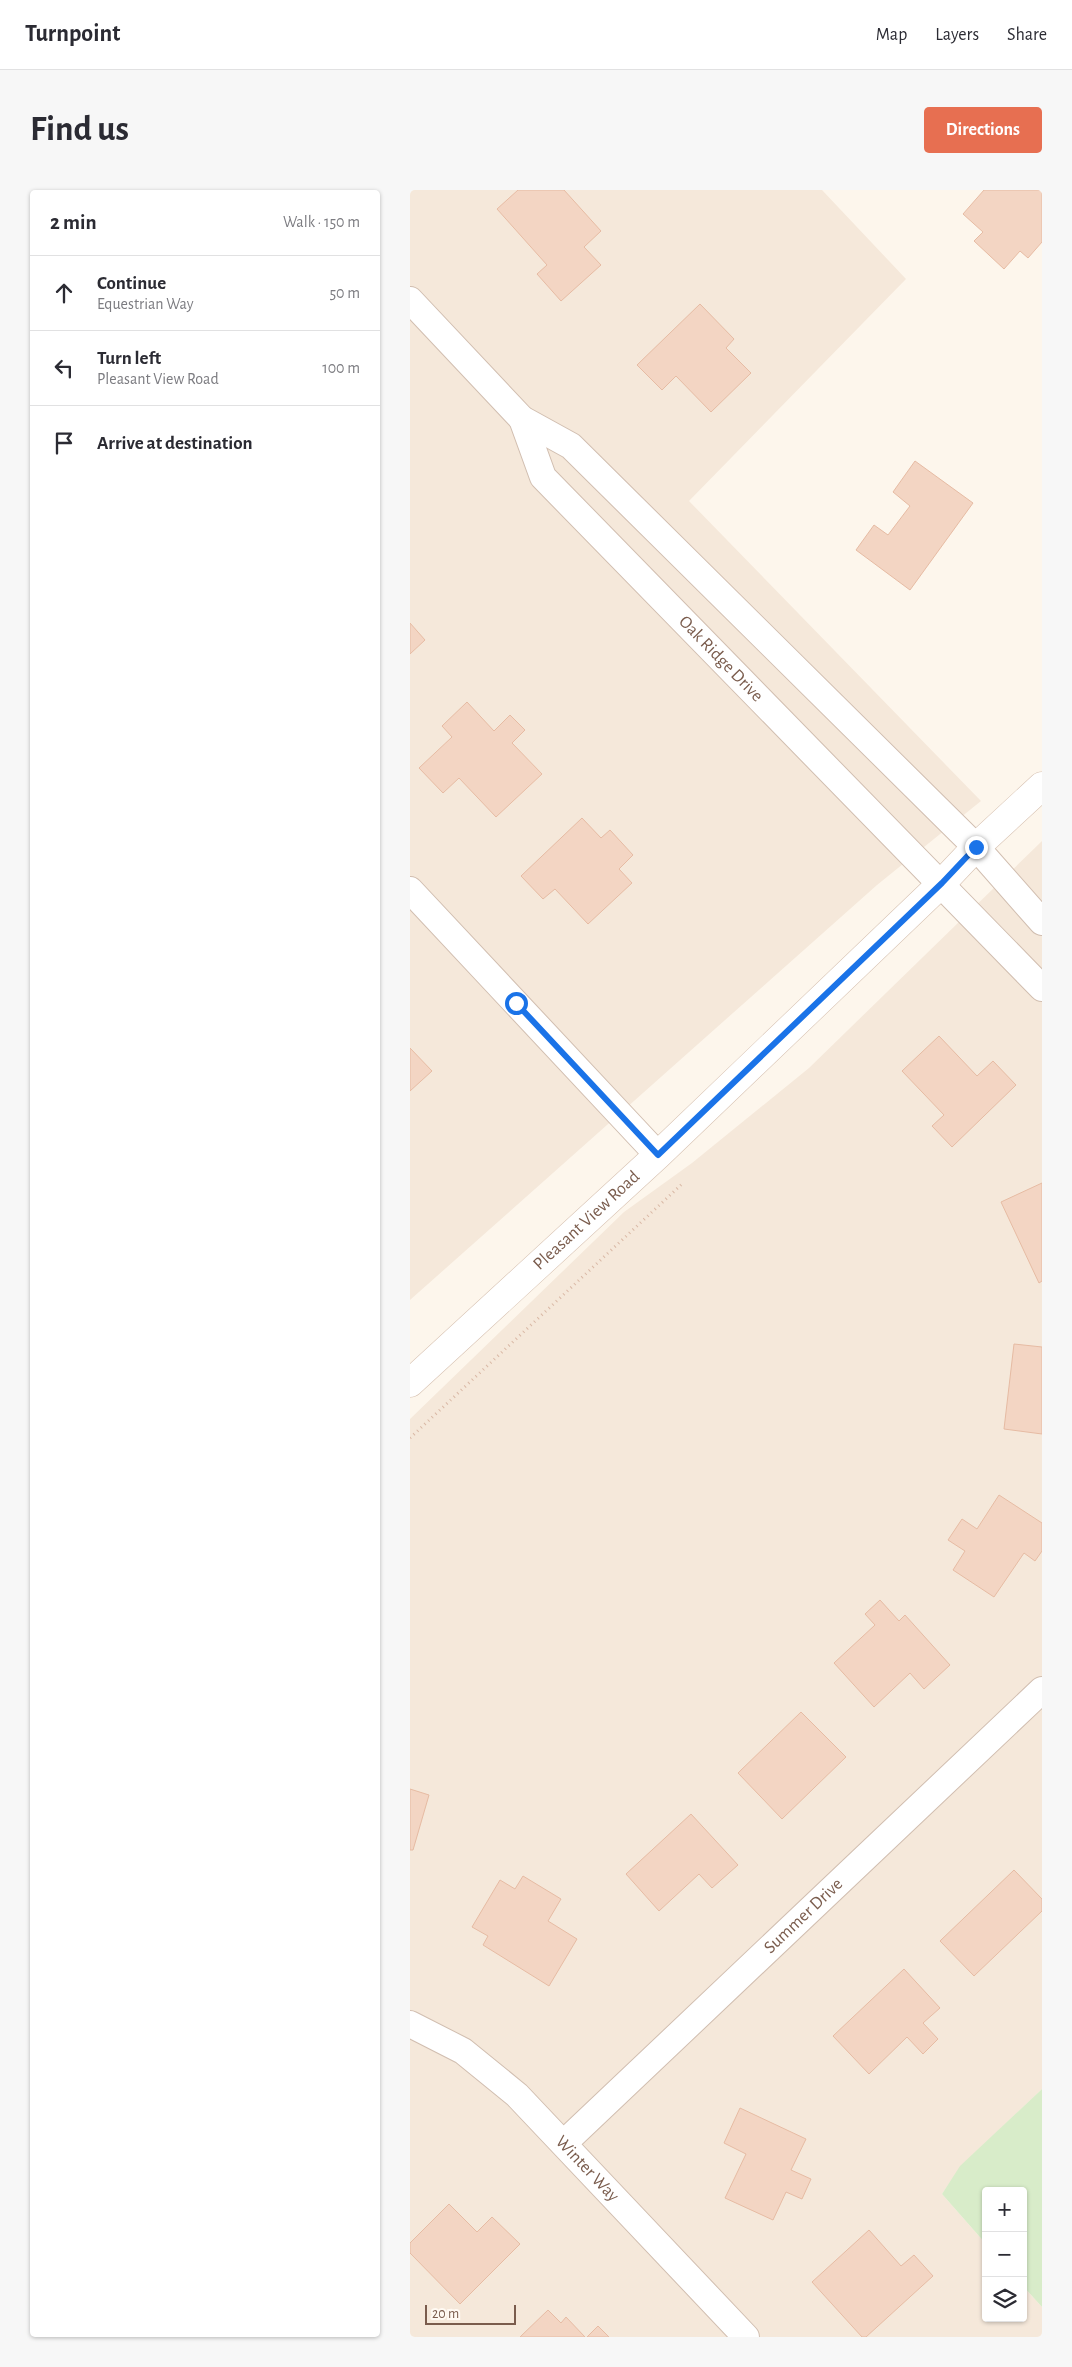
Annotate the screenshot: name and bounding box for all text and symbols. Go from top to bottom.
text: Turnpoint [25,22,120,46]
text: Map [876,26,907,44]
text: Layers [935,26,979,44]
text: Share [1007,26,1047,44]
button: Directions [924,107,1042,153]
text: Find us [30,112,129,147]
text: 2 min [50,212,97,233]
text: Walk · 150 m [283,214,360,230]
text: Continue [97,274,166,293]
icon: ahead [50,279,78,307]
text: 50 m [329,285,360,301]
text: Equestrian Way [97,296,194,312]
text: Turn left [97,349,161,368]
icon: left [50,354,78,382]
text: 100 m [322,360,360,376]
text: Pleasant View Road [97,371,219,387]
icon: arrive [50,429,78,457]
text: Arrive at destination [97,434,253,453]
street label: Oak Ridge Drive [675,613,766,705]
route end [965,836,988,859]
route start [505,992,528,1015]
street label: Pleasant View Road [530,1168,643,1274]
street label: Summer Drive [761,1875,846,1957]
street label: Winter Way [552,2133,622,2206]
map controls [982,2187,1027,2322]
button: + [982,2187,1027,2232]
button: − [982,2232,1027,2277]
button: layers [982,2277,1027,2322]
scale bar [425,2302,516,2325]
text: 20 m [432,2307,459,2321]

